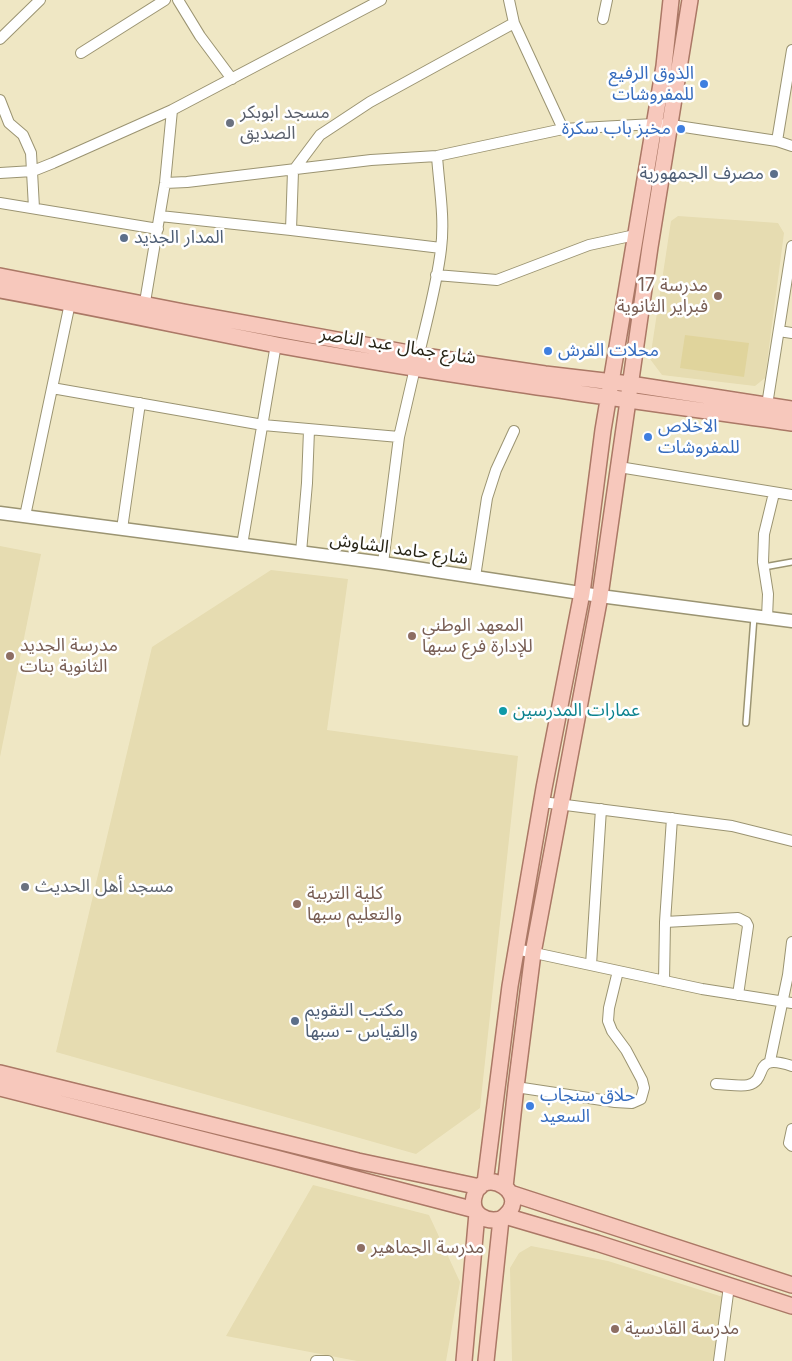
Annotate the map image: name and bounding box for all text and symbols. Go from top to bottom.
place label: الذوق الرفيع للمفروشات [609,63,694,106]
marker: الذوق الرفيع للمفروشات [698,78,710,90]
place label: مسجد ابوبكر الصديق [240,102,330,144]
marker: مسجد ابوبكر الصديق [224,117,236,129]
place label: مخبز باب سكرة [562,118,671,140]
marker: مخبز باب سكرة [675,123,687,135]
place label: مصرف الجمهورية [639,163,764,185]
marker: مصرف الجمهورية [768,168,780,180]
place label: المدار الجديد [134,227,224,249]
marker: المدار الجديد [118,232,130,244]
place label: مدرسة 17 فبراير الثانوية [617,275,708,318]
marker: مدرسة 17 فبراير الثانوية [712,290,724,302]
street label: شارع جمال عبد الناصر [318,323,478,369]
place label: محلات الفرش [558,340,659,362]
marker: محلات الفرش [542,345,554,357]
place label: الاخلاص للمفروشات [658,416,740,458]
marker: الاخلاص للمفروشات [642,431,654,443]
street label: شارع حامد الشاوش [328,529,470,569]
place label: المعهد الوطني للإدارة فرع سبها [422,615,533,658]
marker: المعهد الوطني للإدارة فرع سبها [406,630,418,642]
place label: مدرسة الجديد الثانوية بنات [20,635,118,678]
marker: مدرسة الجديد الثانوية بنات [4,650,16,662]
place label: عمارات المدرسين [513,700,640,722]
marker: عمارات المدرسين [497,705,509,717]
place label: مسجد أهل الحديث [35,876,174,898]
marker: مسجد أهل الحديث [19,881,31,893]
place label: كلية التربية والتعليم سبها [307,883,402,926]
marker: كلية التربية والتعليم سبها [291,898,303,910]
place label: مكتب التقويم والقياس - سبها [305,1000,418,1042]
marker: مكتب التقويم والقياس - سبها [289,1015,301,1027]
place label: حلاق سنجاب السعيد [540,1085,635,1128]
marker: حلاق سنجاب السعيد [524,1100,536,1112]
place label: مدرسة الجماهير [371,1237,484,1259]
marker: مدرسة الجماهير [355,1242,367,1254]
place label: مدرسة القادسية [625,1318,739,1340]
marker: مدرسة القادسية [609,1323,621,1335]

